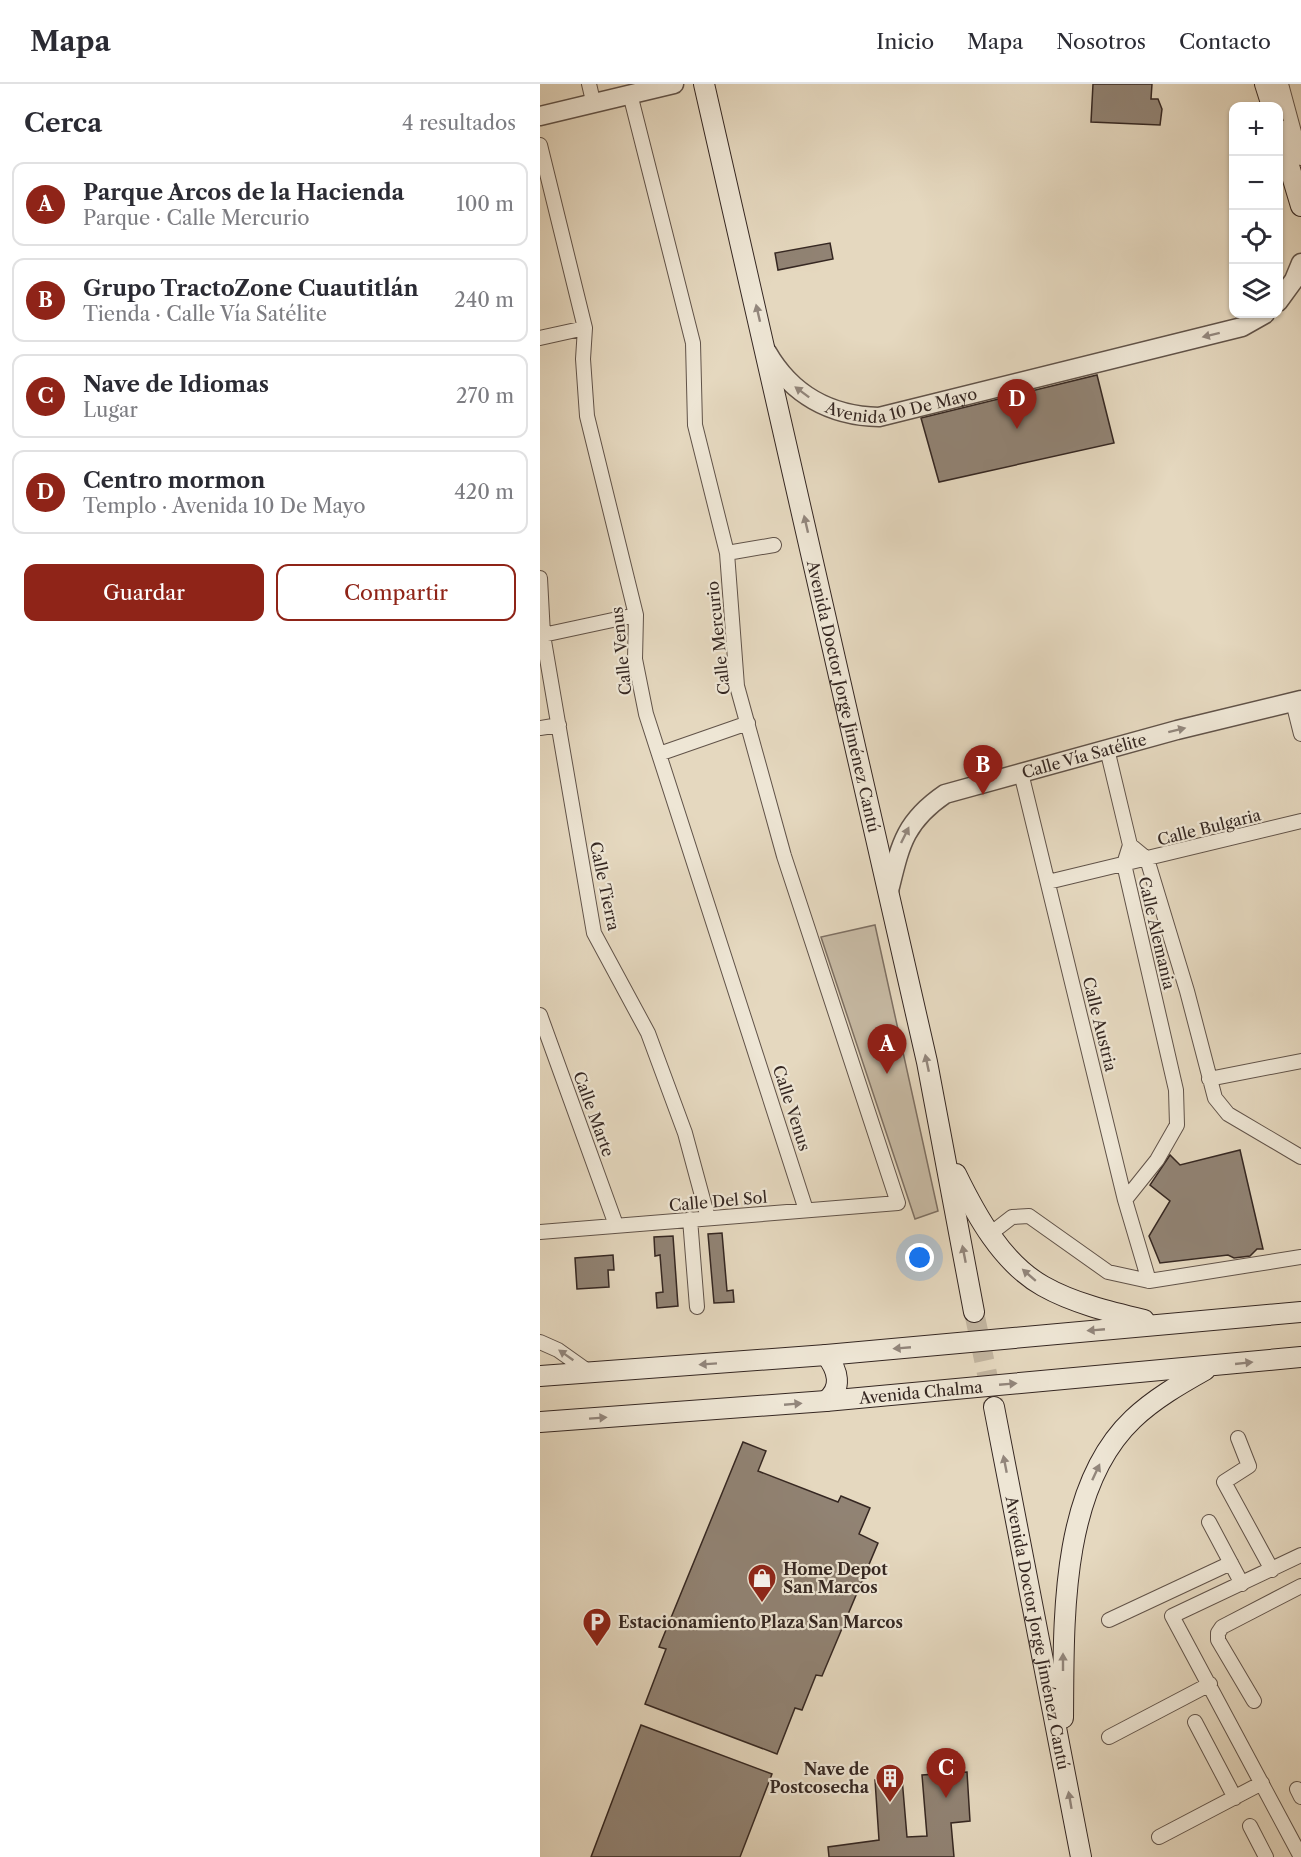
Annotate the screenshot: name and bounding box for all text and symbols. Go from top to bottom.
text: Mapa [30,24,111,58]
text: Inicio [876,29,934,54]
text: Mapa [967,29,1023,54]
text: Nosotros [1056,29,1146,54]
text: Contacto [1179,29,1271,54]
map controls [1229,102,1283,318]
button: + [1229,102,1283,156]
text: Cerca [24,107,102,139]
text: 4 resultados [402,111,516,135]
button: − [1229,156,1283,210]
text: Parque Arcos de la Hacienda [83,179,404,206]
text: A [38,192,53,216]
text: 100 m [456,192,514,216]
text: Parque · Calle Mercurio [83,206,310,230]
button: locate [1229,210,1283,264]
button: layers [1229,264,1283,318]
text: Grupo TractoZone Cuautitlán [83,275,419,302]
text: B [38,288,53,312]
text: 240 m [454,288,514,312]
text: Tienda · Calle Vía Satélite [83,302,327,326]
one-way arrow [753,304,762,323]
one-way arrow [1202,330,1221,340]
text: Nave de Idiomas [83,371,269,398]
pin: D [998,380,1036,429]
street label: Avenida 10 De Mayo [822,383,979,427]
text: C [37,384,54,408]
text: 270 m [456,384,514,408]
one-way arrow [794,387,809,399]
text: Lugar [83,398,138,422]
text: Centro mormon [83,467,265,494]
text: D [37,480,54,504]
text: 420 m [454,480,514,504]
text: Templo · Avenida 10 De Mayo [83,494,365,518]
one-way arrow [801,514,810,533]
street label: Avenida Doctor Jorge Jiménez Cantú [803,557,884,835]
button: Guardar [24,564,264,621]
button: Compartir [276,564,516,621]
street label: Calle Mercurio [702,580,734,696]
street label: Calle Venus [606,606,636,696]
one-way arrow [1168,724,1187,734]
street label: Calle Vía Satélite [1019,729,1149,782]
pin: B [964,746,1002,795]
street label: Calle Bulgaria [1155,804,1263,850]
one-way arrow [900,827,909,844]
street label: Calle Tierra [586,840,624,933]
street label: Calle Alemania [1134,875,1180,992]
street label: Calle Austria [1079,975,1122,1074]
pin: A [868,1024,906,1074]
one-way arrow [922,1053,931,1072]
street label: Calle Venus [769,1063,815,1153]
street label: Calle Marte [569,1069,619,1159]
street label: Calle Del Sol [668,1187,768,1215]
your location [905,1243,934,1272]
one-way arrow [959,1244,968,1263]
one-way arrow [1021,1268,1037,1281]
one-way arrow [1087,1325,1106,1335]
one-way arrow [893,1343,912,1353]
one-way arrow [558,1349,574,1361]
one-way arrow [1235,1358,1254,1368]
one-way arrow [698,1359,717,1368]
street label: Avenida Chalma [857,1376,984,1408]
one-way arrow [999,1379,1018,1389]
one-way arrow [783,1399,802,1408]
one-way arrow [589,1413,608,1423]
one-way arrow [1000,1454,1009,1473]
one-way arrow [1092,1463,1101,1480]
street label: Avenida Doctor Jorge Jiménez Cantú [1001,1493,1074,1772]
place label: Home Depot San Marcos [783,1559,888,1597]
shop icon: Home Depot San Marcos [746,1562,778,1604]
parking icon: Estacionamiento Plaza San Marcos [581,1606,613,1648]
place label: Estacionamiento Plaza San Marcos [618,1612,903,1632]
one-way arrow [1058,1653,1068,1672]
pin: C [926,1748,966,1798]
place label: Nave de Postcosecha [769,1759,870,1797]
building icon: Nave de Postcosecha [874,1762,906,1804]
one-way arrow [1065,1790,1074,1809]

